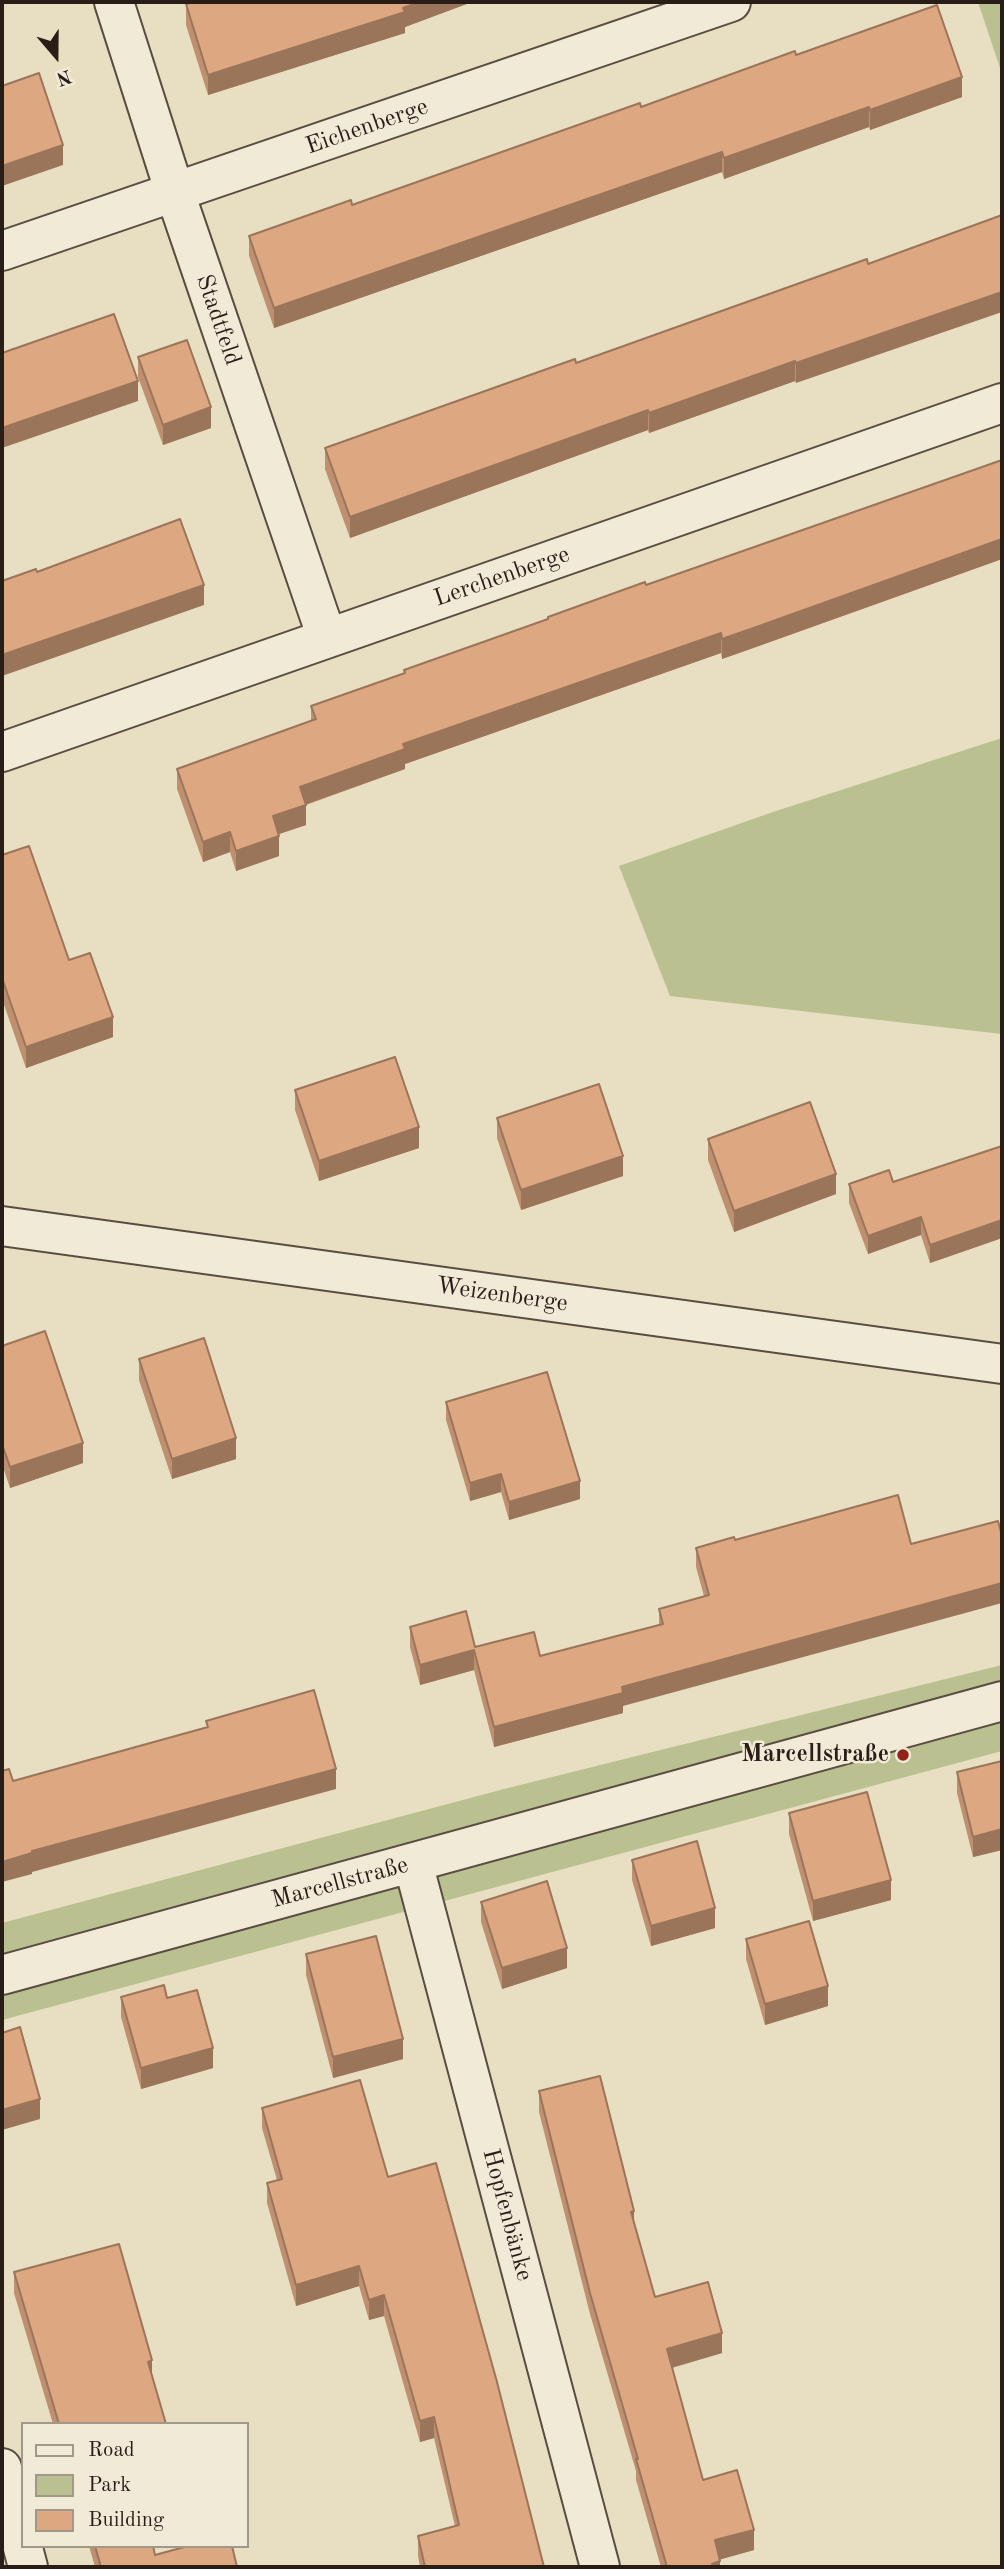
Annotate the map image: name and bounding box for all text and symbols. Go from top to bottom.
north arrow [21,21,91,91]
text: N [53,65,73,88]
street label: Eichenberge [302,93,432,161]
street label: Stadtfeld [189,271,247,369]
street label: Lerchenberge [430,540,574,614]
street label: Weizenberge [434,1272,570,1318]
place label: Marcellstraße [741,1741,889,1769]
marker: Marcellstraße [895,1747,911,1763]
street label: Marcellstraße [268,1851,412,1915]
street label: Hopfenbänke [476,2146,538,2284]
legend [21,2422,248,2548]
text: Road [88,2440,135,2461]
text: Park [88,2475,131,2496]
text: Building [88,2510,164,2531]

